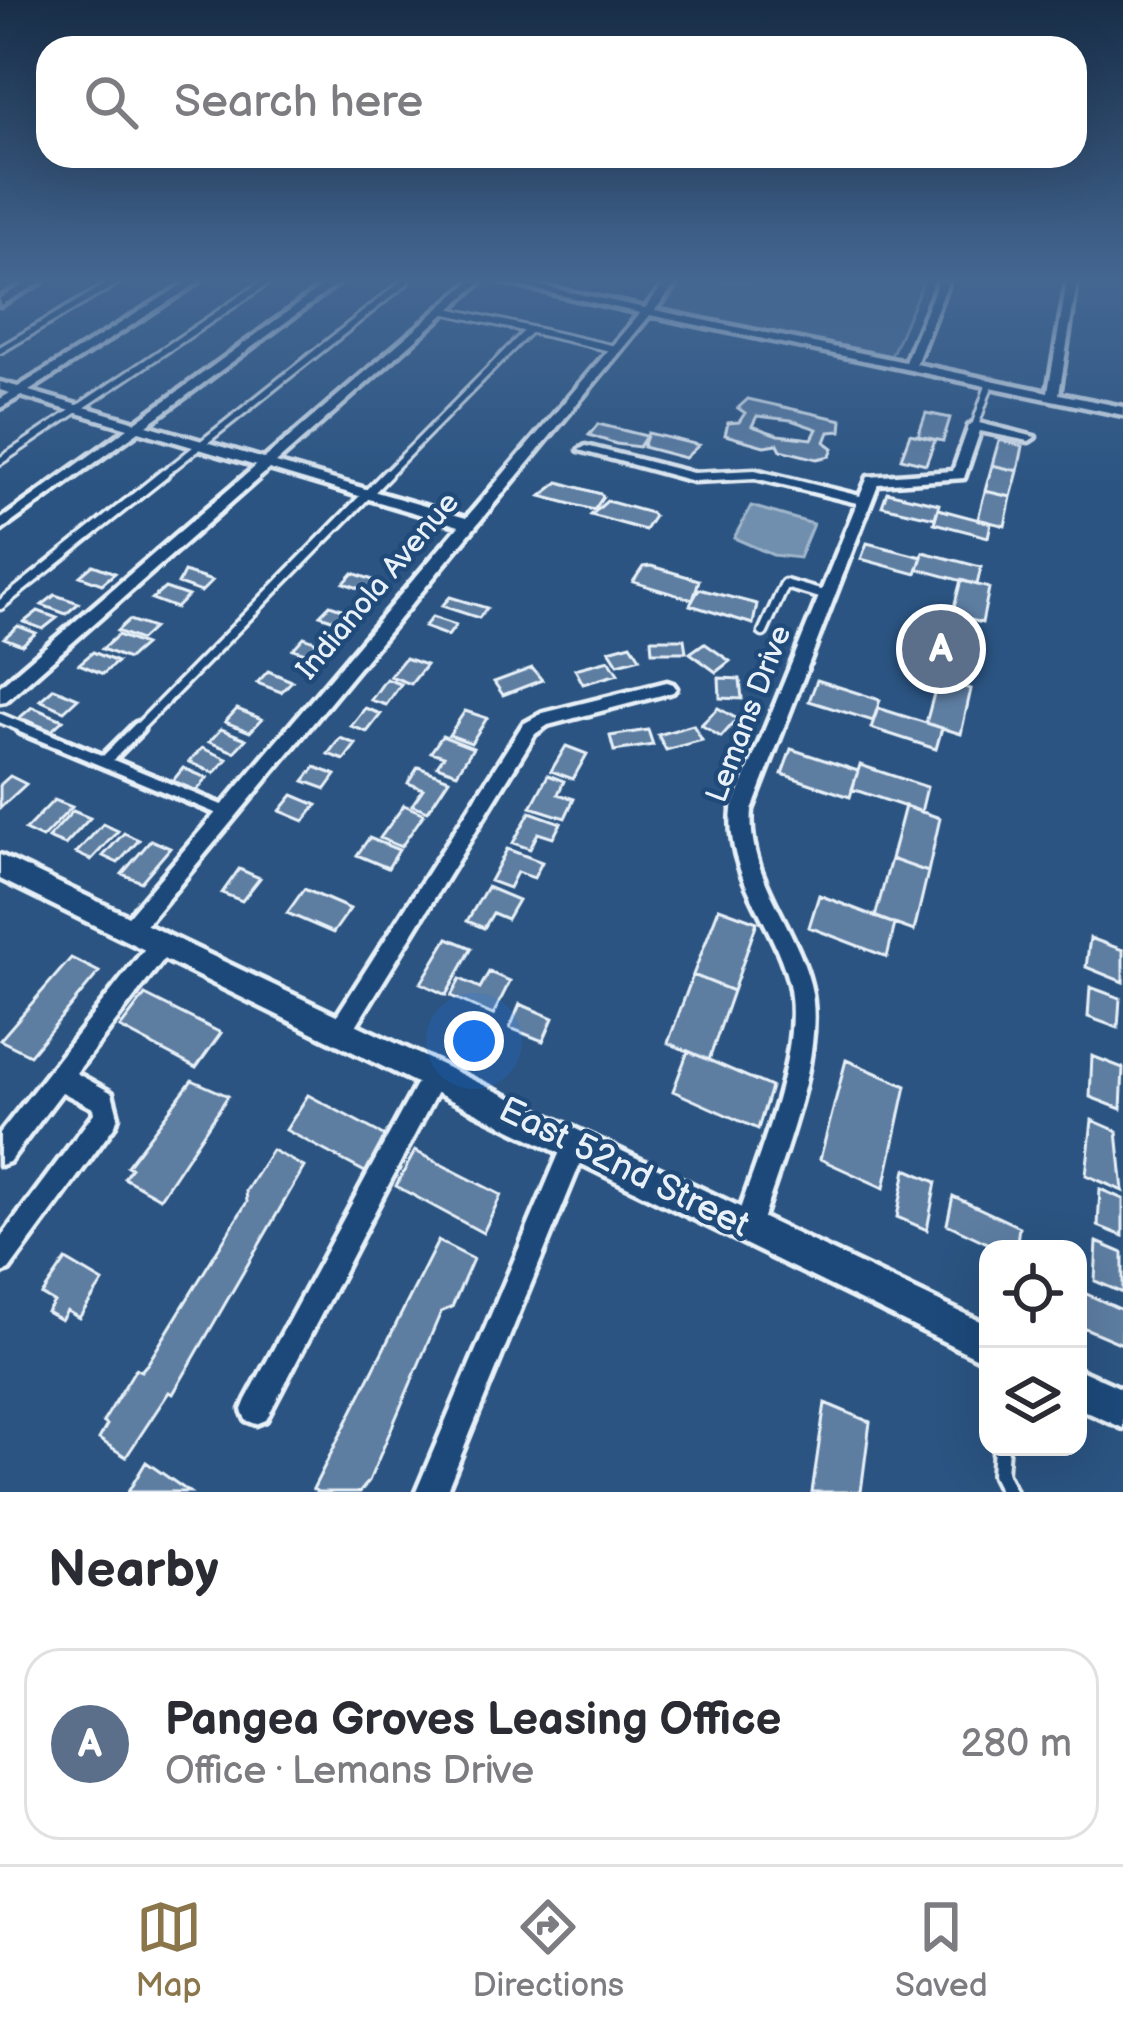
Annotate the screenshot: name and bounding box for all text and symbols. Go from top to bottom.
search box [36,36,1087,168]
icon: search [78,69,144,135]
text: Search here [174,75,423,130]
street label: Indianola Avenue [289,485,467,687]
pin: A [902,604,980,694]
street label: Lemans Drive [699,621,799,807]
your location [444,1011,504,1071]
street label: East 52nd Street [492,1089,756,1247]
map controls [979,1240,1087,1456]
button: locate [979,1240,1087,1348]
button: layers [979,1348,1087,1456]
text: Nearby [48,1540,219,1601]
text: Pangea Groves Leasing Office [165,1693,781,1748]
text: A [78,1721,102,1768]
text: 280 m [961,1721,1072,1768]
text: Office · Lemans Drive [165,1748,534,1795]
tab: Map [135,1894,202,2006]
tab: Directions [472,1894,624,2006]
tab: Saved [895,1894,988,2006]

